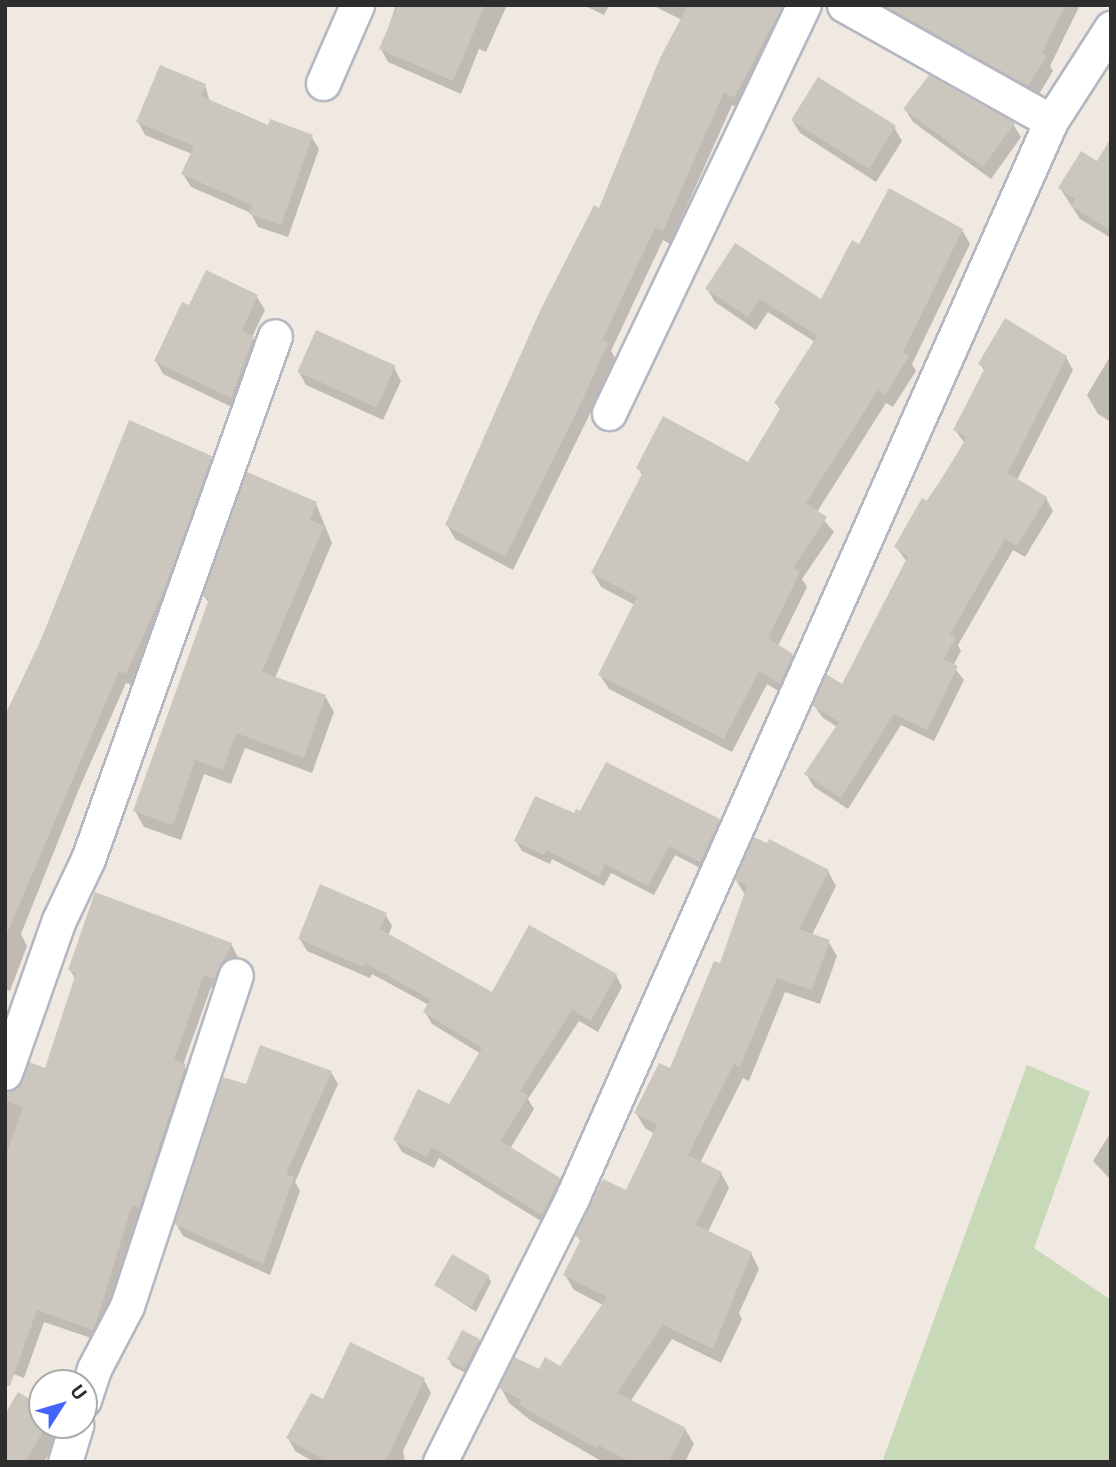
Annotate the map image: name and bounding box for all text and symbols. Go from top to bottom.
north arrow [28,1369,98,1439]
text: U [66,1380,92,1404]

